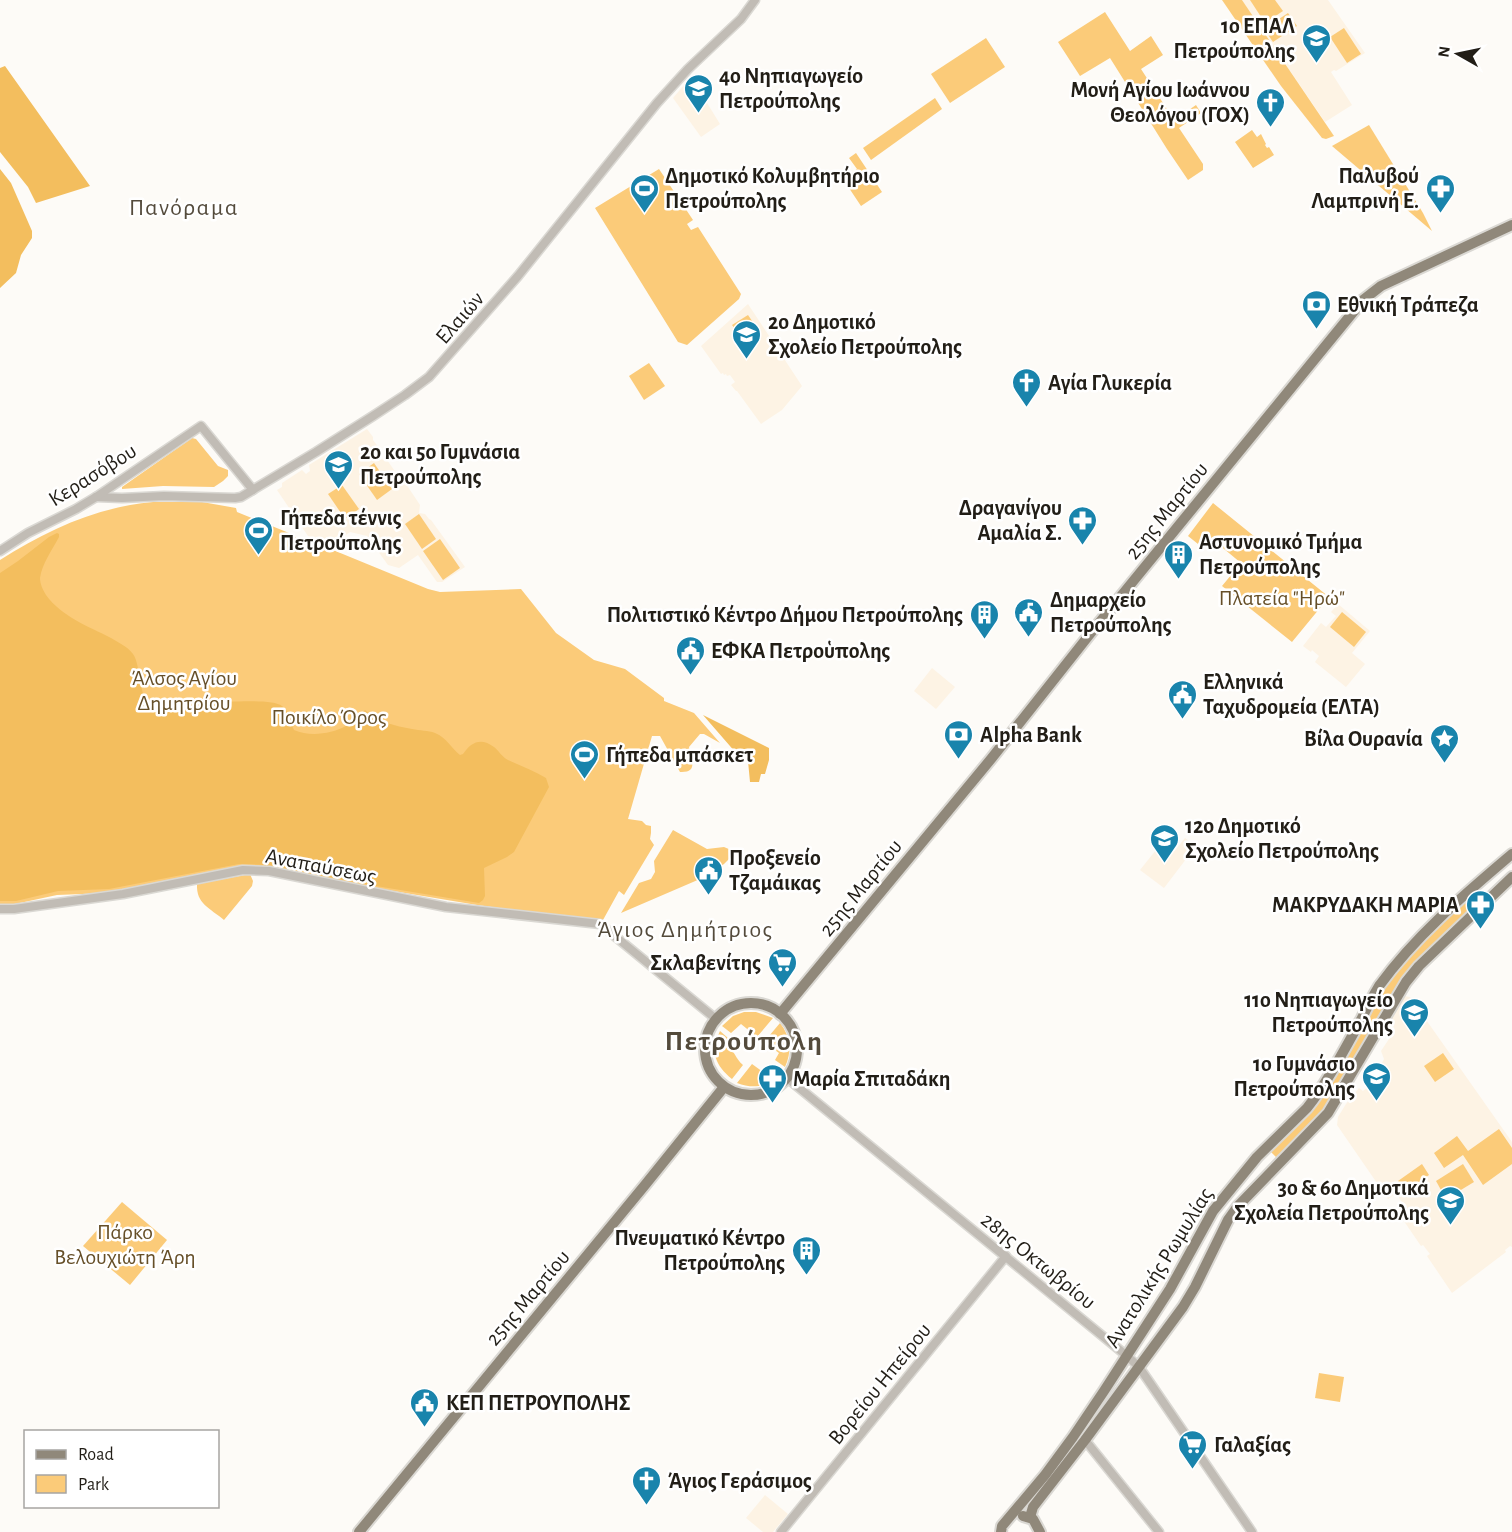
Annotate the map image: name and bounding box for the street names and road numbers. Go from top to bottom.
street label: Ελαιών [431,287,488,348]
street label: Κερασόβου [45,439,140,510]
street label: 25ης Μαρτίου [1121,458,1212,563]
street label: 25ης Μαρτίου [815,835,906,940]
street label: Αναπαύσεως [264,844,378,887]
street label: Ανατολικής Ρωμυλίας [1101,1184,1217,1351]
street label: 28ης Οκτωβρίου [977,1208,1100,1313]
street label: 25ης Μαρτίου [482,1246,574,1350]
street label: Βορείου Ηπείρου [824,1319,935,1449]

